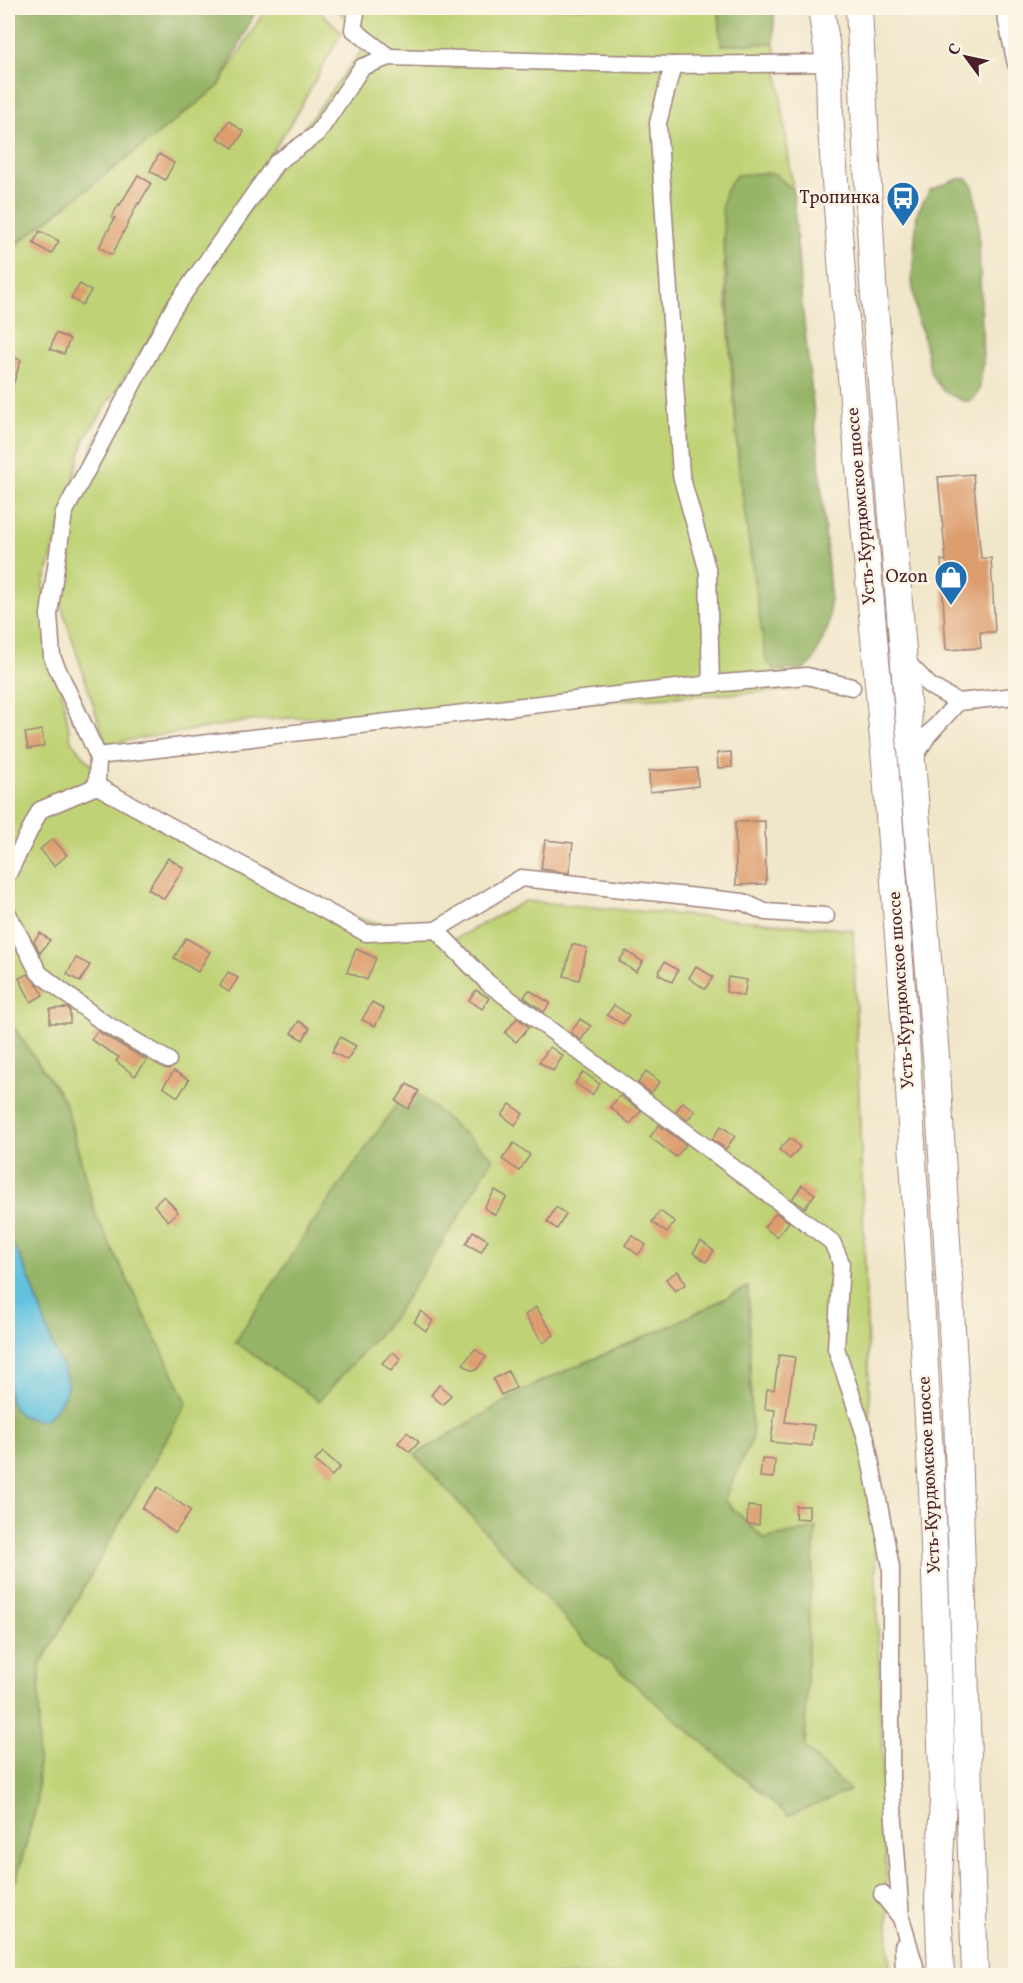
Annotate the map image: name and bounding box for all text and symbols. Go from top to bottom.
north arrow [936,27,996,87]
text: С [943,40,967,60]
bus stop icon: Тропинка [885,180,921,227]
place label: Тропинка [799,186,880,211]
street label: Усть-Курдюмское шоссе [841,406,883,606]
shop icon: Ozon [933,559,969,606]
place label: Ozon [886,565,928,590]
street label: Усть-Курдюмское шоссе [883,890,921,1090]
street label: Усть-Курдюмское шоссе [912,1376,948,1574]

